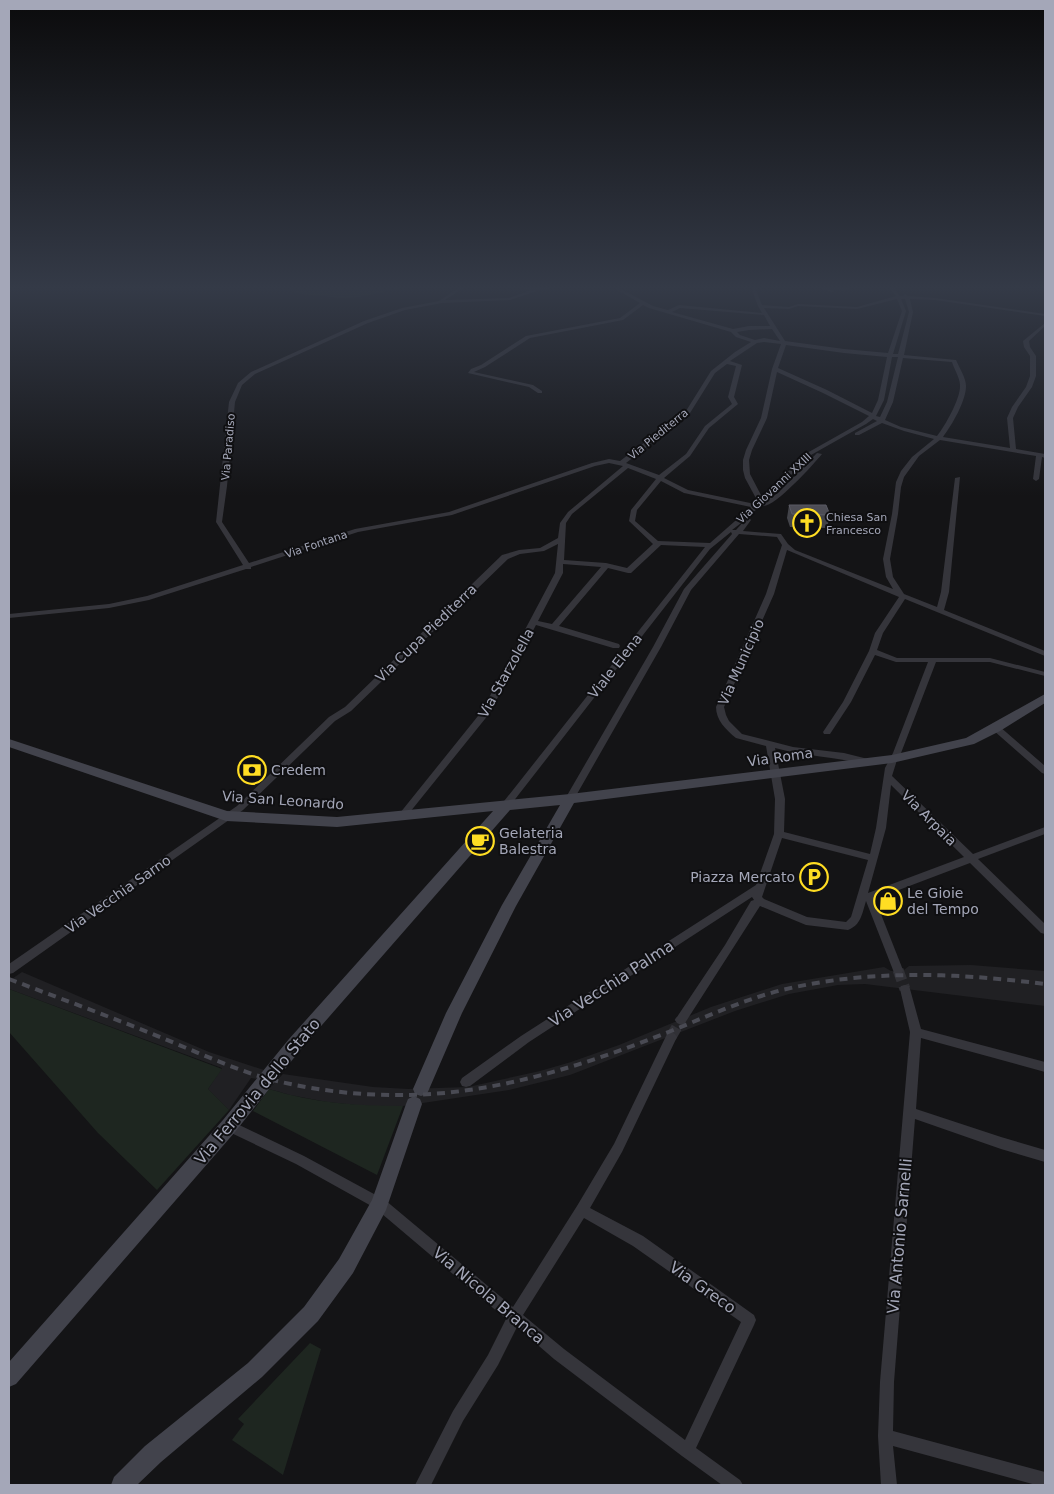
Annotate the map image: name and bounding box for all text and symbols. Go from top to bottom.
street label: Via Piediterra [626,406,691,463]
street label: Via Paradiso [219,413,238,481]
street label: Via Giovanni XXIII [734,450,814,526]
church icon: Chiesa San Francesco [792,508,822,538]
place label: Chiesa San Francesco [826,511,887,537]
street label: Via Fontana [283,528,349,561]
street label: Via Cupa Piediterra [372,581,480,685]
street label: Via Municipio [715,616,767,708]
street label: Via Starzolella [475,626,537,720]
street label: Viale Elena [585,631,645,701]
street label: Via Roma [746,744,814,770]
bank icon: Credem [237,755,267,785]
place label: Credem [271,762,326,778]
street label: Via Arpaia [898,787,960,849]
street label: Via San Leonardo [222,788,344,812]
place label: Gelateria Balestra [499,825,563,857]
cafe icon: Gelateria Balestra [465,826,495,856]
street label: Via Vecchia Sarno [62,852,174,936]
parking icon: Piazza Mercato [799,862,829,892]
place label: Piazza Mercato [690,869,795,885]
place label: Le Gioie del Tempo [907,885,979,917]
shop icon: Le Gioie del Tempo [873,886,903,916]
street label: Via Vecchia Palma [545,936,677,1031]
street label: Via Ferrovia dello Stato [191,1014,324,1168]
street label: Via Antonio Sarnelli [883,1157,916,1315]
street label: Via Nicola Branca [429,1243,549,1348]
street label: Via Greco [666,1258,740,1317]

